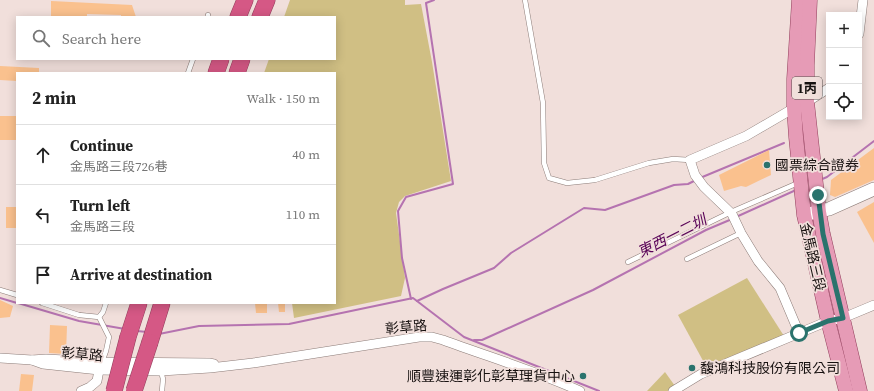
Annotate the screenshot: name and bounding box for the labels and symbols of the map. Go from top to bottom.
road number: 1丙 [792,77,822,99]
place label: 國票綜合證券 [775,155,859,175]
marker: 國票綜合證券 [762,160,772,170]
route end [809,186,827,204]
water label: 東西一二圳 [634,208,712,262]
street label: 金馬路三段 [795,221,831,293]
street label: 彰草路 [384,315,428,339]
route start [790,324,808,342]
street label: 彰草路 [60,342,104,366]
place label: 馥鴻科技股份有限公司 [700,358,840,378]
marker: 馥鴻科技股份有限公司 [687,363,697,373]
place label: 順豐速運彰化彰草理貨中心 [407,366,575,386]
marker: 順豐速運彰化彰草理貨中心 [578,371,588,381]

